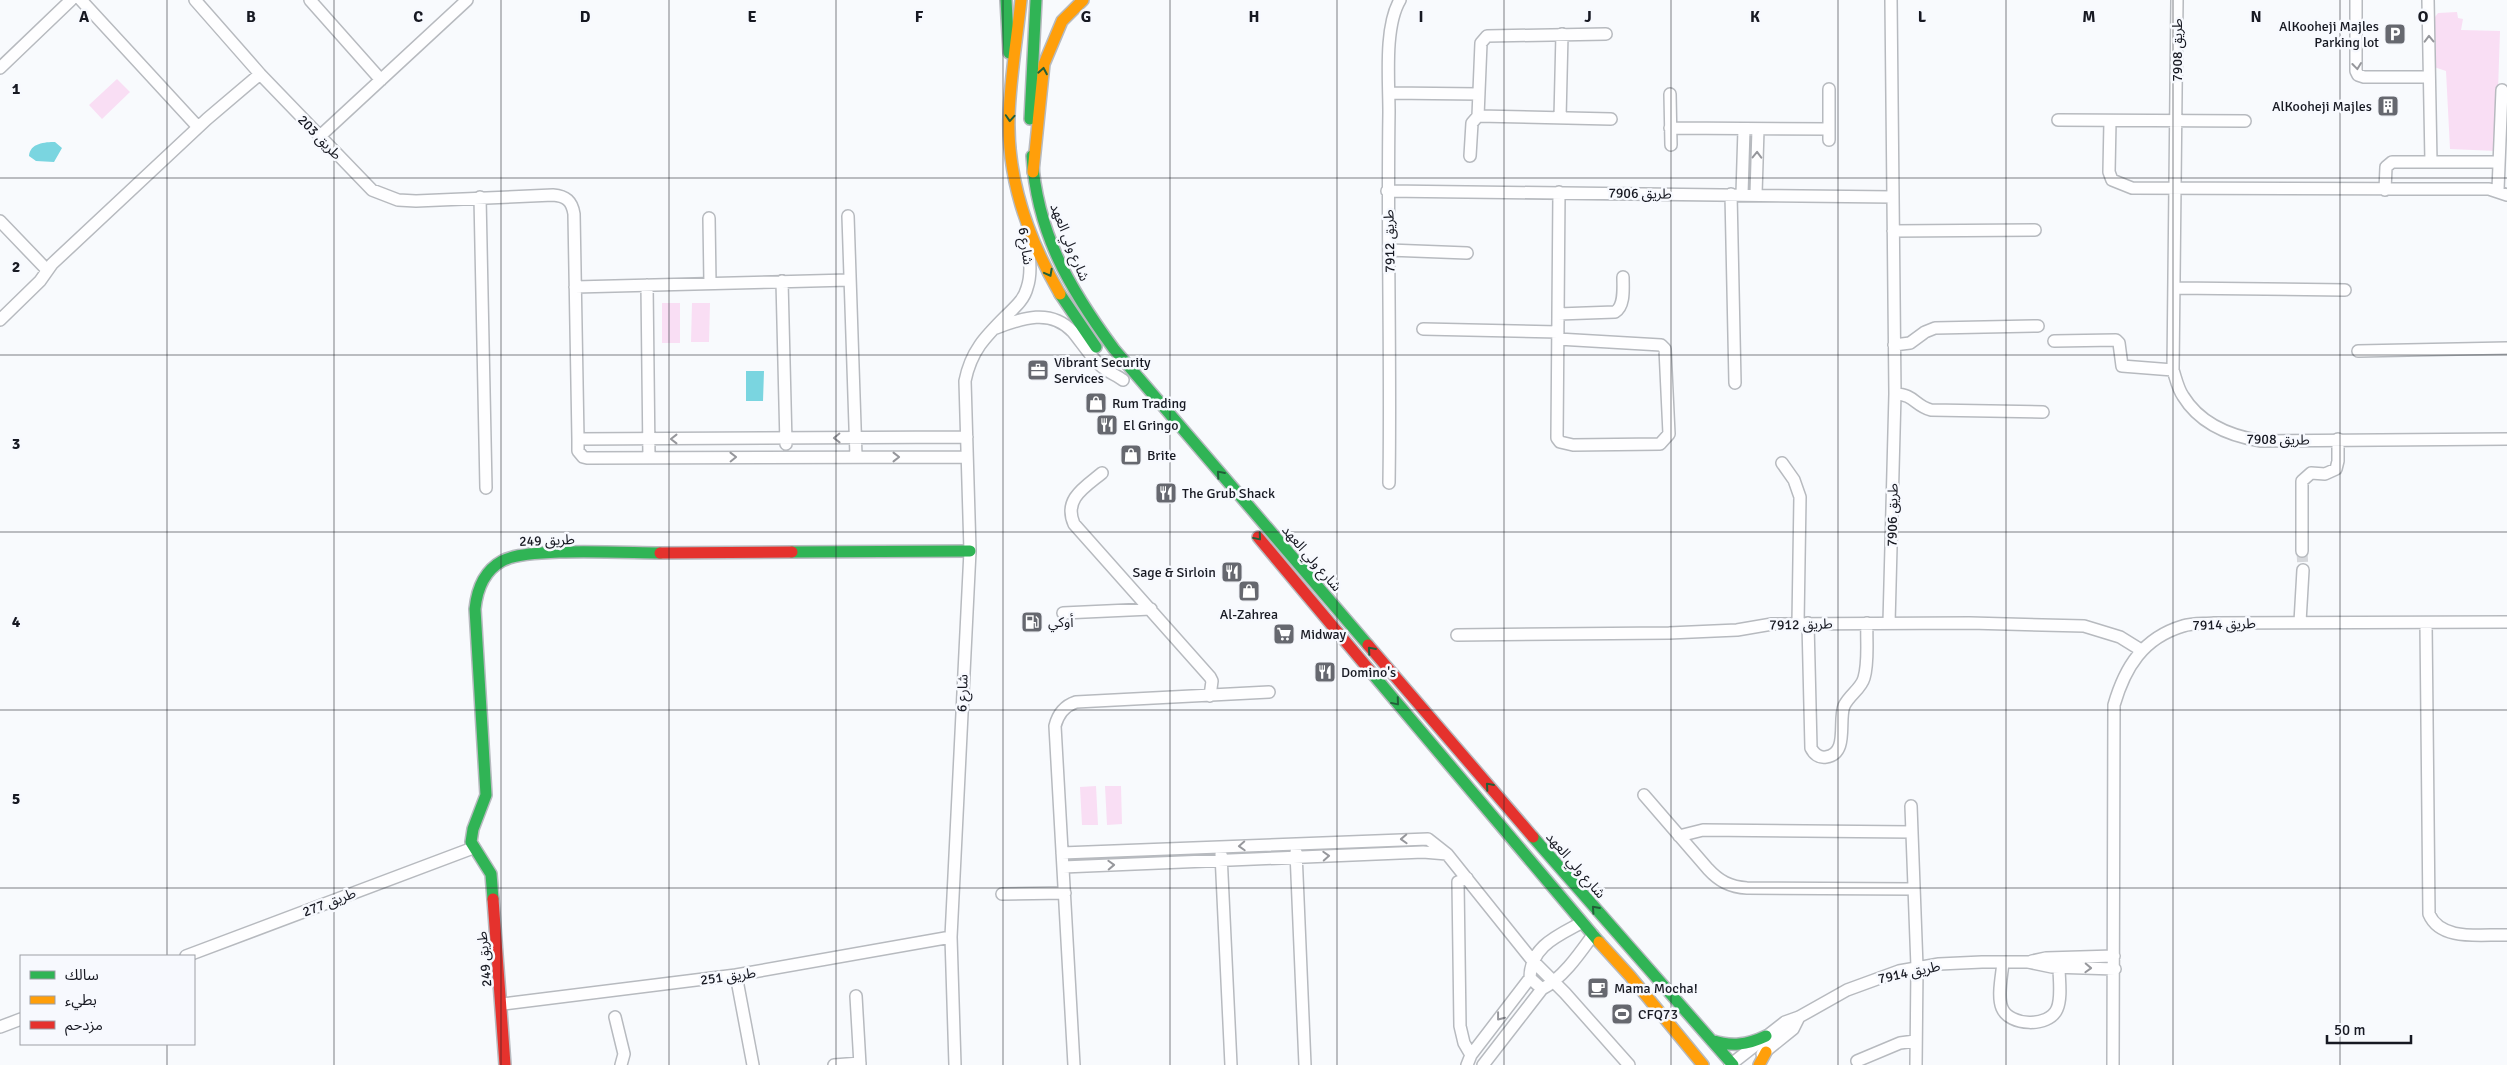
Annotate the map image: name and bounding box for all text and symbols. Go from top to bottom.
text: A [79,7,90,27]
text: B [246,7,256,27]
text: C [413,7,423,27]
text: D [580,7,591,27]
text: E [747,7,757,27]
text: F [915,7,924,27]
text: G [1081,7,1091,27]
text: H [1249,7,1259,27]
text: I [1418,7,1424,27]
text: J [1584,7,1592,27]
text: K [1750,7,1760,27]
text: L [1918,7,1927,27]
text: M [2082,7,2096,27]
text: N [2250,7,2262,27]
text: O [2418,7,2429,27]
street label: طريق 7908 [2169,18,2187,82]
place label: AlKooheji Majles Parking lot [2279,18,2379,51]
parking icon: AlKooheji Majles Parking lot [2383,22,2407,46]
one-way arrow [2424,34,2434,42]
one-way arrow [2351,62,2362,70]
one-way arrow [1038,66,1048,75]
text: 1 [12,79,21,99]
building icon: AlKooheji Majles [2376,94,2400,118]
place label: AlKooheji Majles [2272,98,2372,115]
street label: طريق 203 [293,111,345,164]
one-way arrow [1004,114,1015,122]
one-way arrow [1752,150,1762,158]
street label: طريق 7906 [1608,184,1672,204]
street label: شارع ولي العهد [1044,201,1093,284]
street label: طريق 7912 [1380,209,1400,273]
street label: شارع 6 [1012,226,1037,266]
text: 2 [12,257,20,277]
one-way arrow [1043,268,1053,277]
place label: Vibrant Security Services [1054,354,1151,387]
office icon: Vibrant Security Services [1026,358,1050,382]
shop icon: Rum Trading [1084,391,1108,415]
place label: Rum Trading [1112,395,1187,412]
restaurant icon: El Gringo [1095,413,1119,437]
place label: El Gringo [1123,417,1179,434]
street label: طريق 7908 [2246,430,2310,450]
one-way arrow [833,433,840,443]
text: 3 [12,434,20,454]
one-way arrow [670,434,678,444]
shop icon: Brite [1119,443,1143,467]
place label: Brite [1147,447,1176,464]
one-way arrow [892,451,900,462]
one-way arrow [730,452,738,462]
one-way arrow [1216,470,1225,479]
restaurant icon: The Grub Shack [1154,481,1178,505]
street label: طريق 7906 [1883,483,1903,547]
place label: The Grub Shack [1182,485,1275,502]
street label: شارع ولي العهد [1276,522,1345,597]
street label: طريق 249 [519,531,575,551]
one-way arrow [1252,532,1261,541]
restaurant icon: Sage & Sirloin [1220,560,1244,584]
place label: Sage & Sirloin [1133,564,1216,581]
shop icon: Al-Zahrea [1237,579,1261,603]
place label: Al-Zahrea [1220,606,1278,623]
fuel station icon: أوكي [1020,610,1044,634]
text: 4 [12,612,21,632]
place label: أوكي [1048,613,1074,633]
street label: طريق 7912 [1769,615,1833,635]
street label: طريق 7914 [2192,615,2256,635]
supermarket icon: Midway [1272,622,1296,646]
place label: Midway [1300,626,1346,643]
one-way arrow [1369,647,1377,656]
restaurant icon: Domino's [1313,660,1337,684]
place label: Domino's [1341,664,1396,681]
street label: شارع 6 [953,674,974,712]
one-way arrow [1390,696,1398,705]
one-way arrow [1486,783,1495,792]
text: 5 [12,789,20,809]
street label: شارع ولي العهد [1540,829,1609,904]
one-way arrow [1400,833,1408,844]
one-way arrow [1237,840,1245,851]
one-way arrow [1323,851,1331,862]
one-way arrow [1108,860,1116,871]
street label: طريق 277 [300,885,359,921]
one-way arrow [1592,906,1601,915]
street label: طريق 249 [474,930,496,988]
legend [20,955,195,1045]
street label: طريق 7914 [1876,958,1942,988]
one-way arrow [2085,963,2093,974]
street label: طريق 251 [699,964,757,990]
text: سالك [65,966,99,984]
cafe icon: Mama Mocha! [1586,976,1610,1000]
place label: Mama Mocha! [1614,980,1698,997]
text: بطيء [65,991,97,1011]
sports icon: CFQ73 [1610,1002,1634,1026]
place label: CFQ73 [1638,1006,1678,1023]
one-way arrow [1497,1011,1506,1021]
scale bar [2327,1012,2411,1044]
text: مزدحم [65,1016,103,1036]
text: 50 m [2334,1021,2365,1039]

